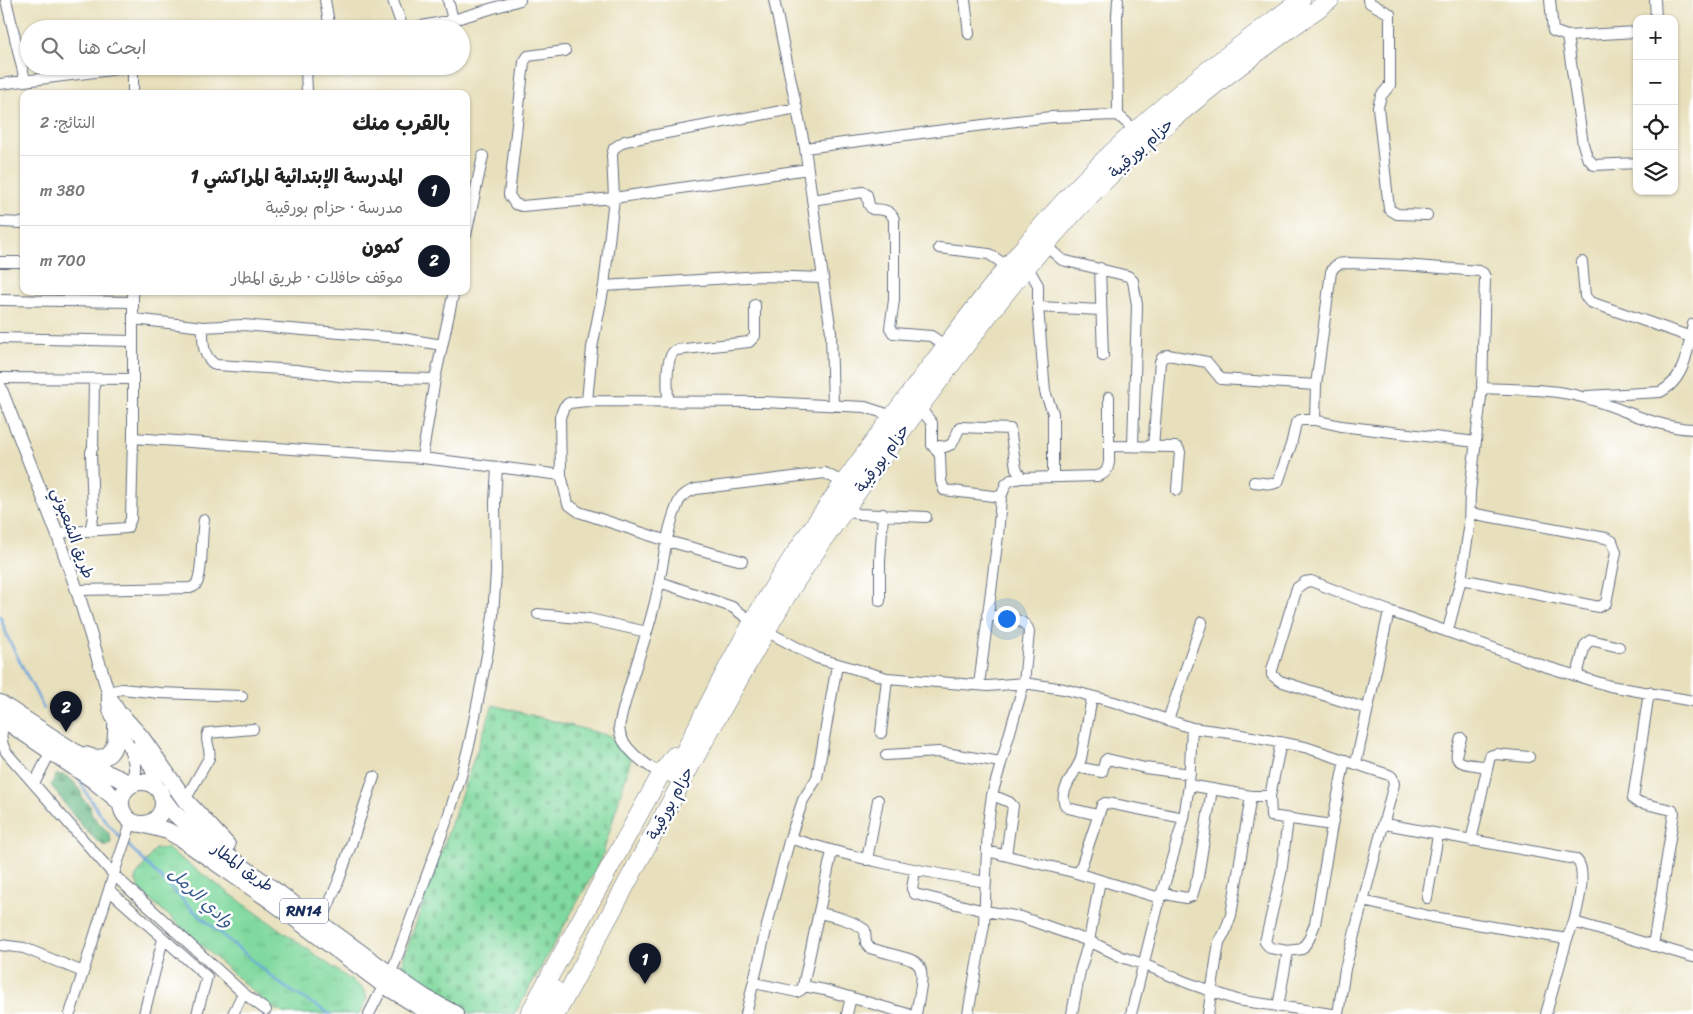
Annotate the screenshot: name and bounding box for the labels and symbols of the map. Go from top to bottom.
street label: حزام بورقيبة [1102,110,1180,186]
street label: حزام بورقيبة [847,417,917,499]
street label: طريق الشعبوني [43,483,103,583]
your location [994,606,1020,632]
pin: 2 [50,691,82,732]
street label: حزام بورقيبة [638,761,702,845]
street label: طريق المطار [204,833,280,900]
water label: وادي الرمل [161,858,242,937]
road number: RN14 [280,898,328,924]
pin: 1 [629,943,661,984]

